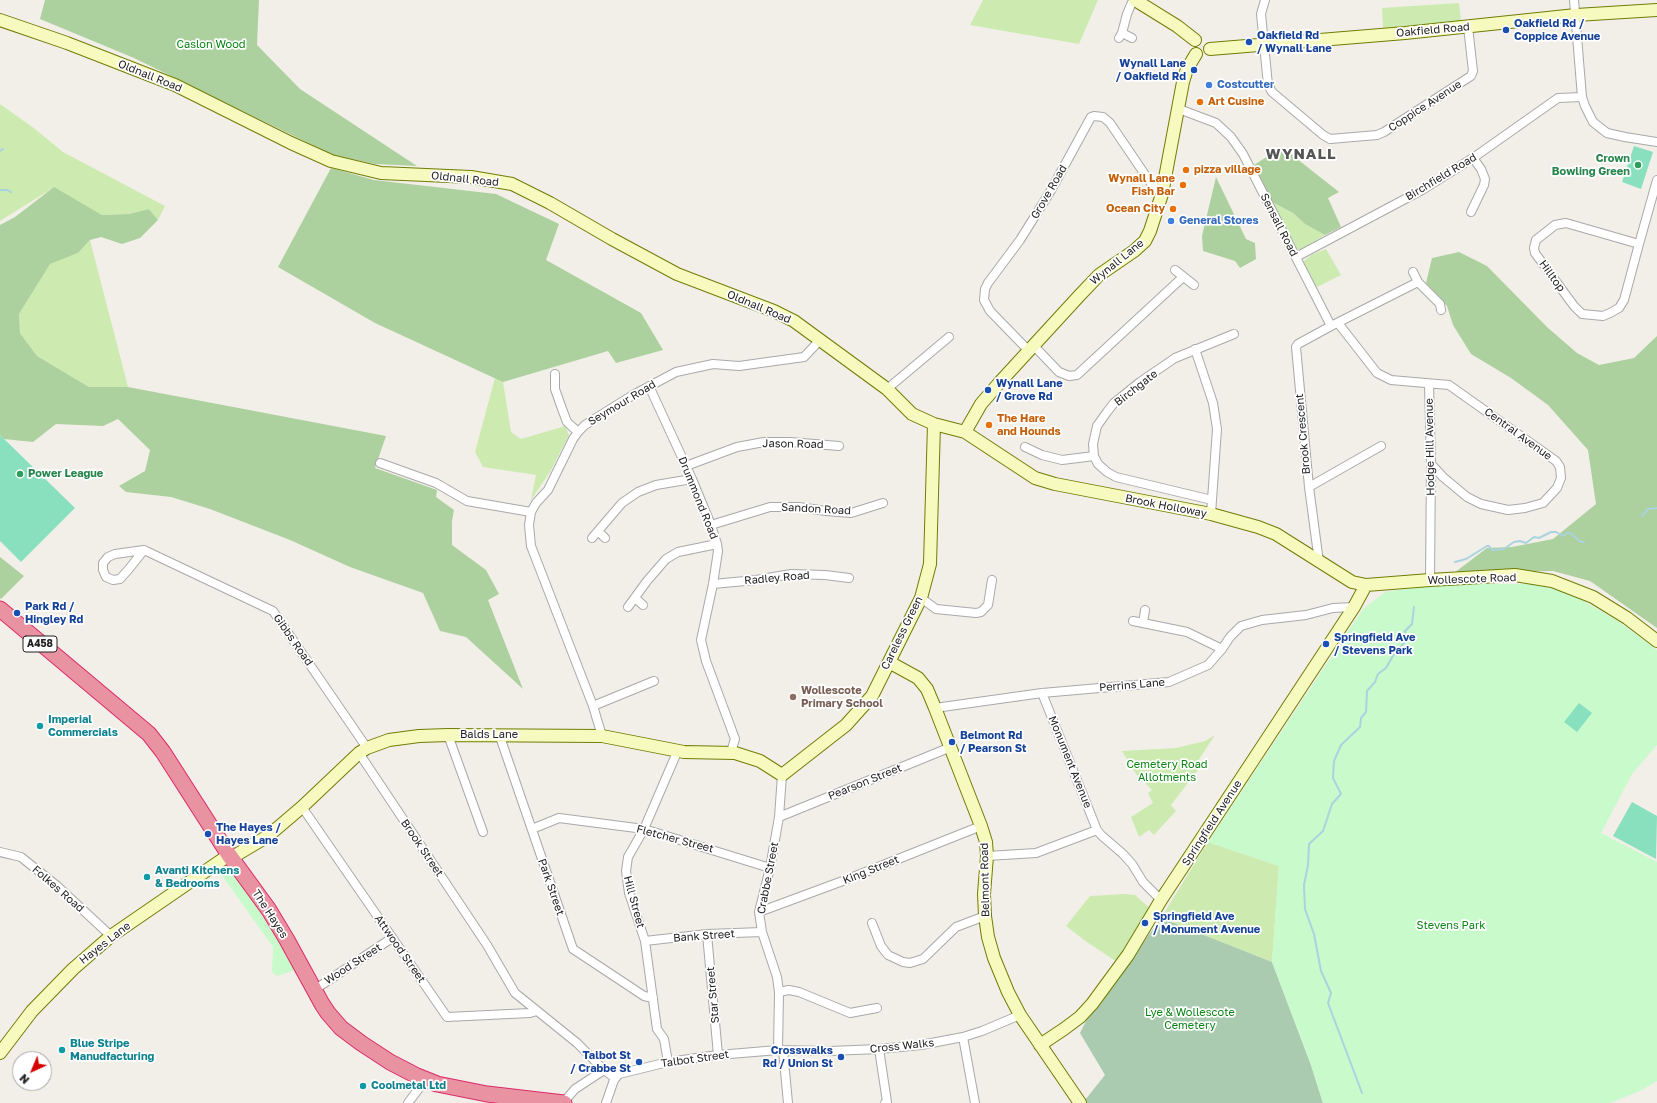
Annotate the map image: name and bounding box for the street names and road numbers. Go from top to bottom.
street label: Oakfield Road [1396,20,1470,40]
street label: Oldnall Road [116,57,184,95]
street label: Coppice Avenue [1386,77,1464,135]
street label: Birchfield Road [1403,151,1479,203]
street label: Grove Road [1028,163,1070,221]
street label: Oldnall Road [430,169,500,189]
street label: Sensall Road [1257,191,1301,259]
street label: Wynall Lane [1087,236,1147,288]
street label: Hilltop [1536,258,1568,294]
street label: Oldnall Road [725,288,793,326]
street label: Birchgate [1112,367,1160,409]
street label: Seymour Road [586,378,658,428]
street label: Brook Crescent [1293,393,1313,475]
street label: Hodge Hill Avenue [1423,398,1437,496]
street label: Central Avenue [1482,405,1554,463]
street label: Jason Road [762,437,824,451]
street label: Drummond Road [675,455,721,541]
street label: Brook Holloway [1124,492,1208,520]
street label: Sandon Road [781,501,851,517]
street label: Radley Road [744,569,810,587]
street label: Wollescote Road [1427,571,1517,587]
street label: Careless Green [879,594,925,672]
street label: Gibbs Road [270,612,316,668]
road number: A458 [23,636,57,652]
street label: Perrins Lane [1099,676,1165,694]
street label: Monument Avenue [1045,714,1095,810]
street label: Balds Lane [460,728,518,742]
street label: Pearson Street [826,761,904,803]
street label: Springfield Avenue [1179,778,1245,868]
street label: Brook Street [398,817,446,879]
street label: Fletcher Street [635,822,715,856]
street label: Crabbe Street [755,841,781,915]
street label: Belmont Road [978,843,992,917]
street label: King Street [841,853,901,887]
street label: Park Street [535,857,567,917]
street label: Folkes Road [29,863,87,915]
street label: Hill Street [621,874,647,930]
street label: The Hayes [249,887,291,941]
street label: Attwood Street [372,913,428,985]
street label: Hayes Lane [77,919,133,967]
street label: Bank Street [673,927,735,945]
street label: Wood Street [322,941,384,987]
street label: Star Street [704,966,722,1024]
street label: Cross Walks [869,1036,935,1056]
street label: Talbot Street [660,1048,730,1070]

